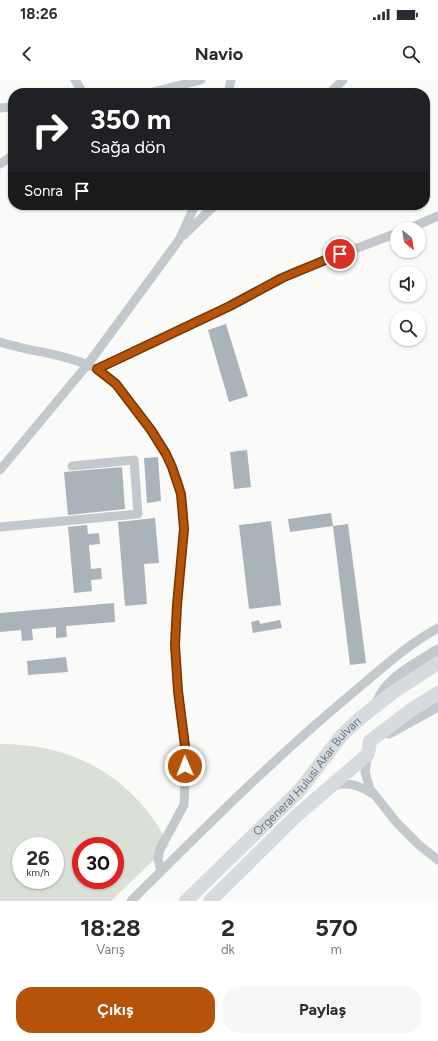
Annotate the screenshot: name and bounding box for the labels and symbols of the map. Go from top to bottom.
north arrow [390,222,426,258]
pin [323,237,357,271]
street label: Orgeneral Hulusi Akar Bulvarı [250,714,364,839]
position arrow [164,745,206,787]
speed limit sign: 30 [72,837,124,889]

